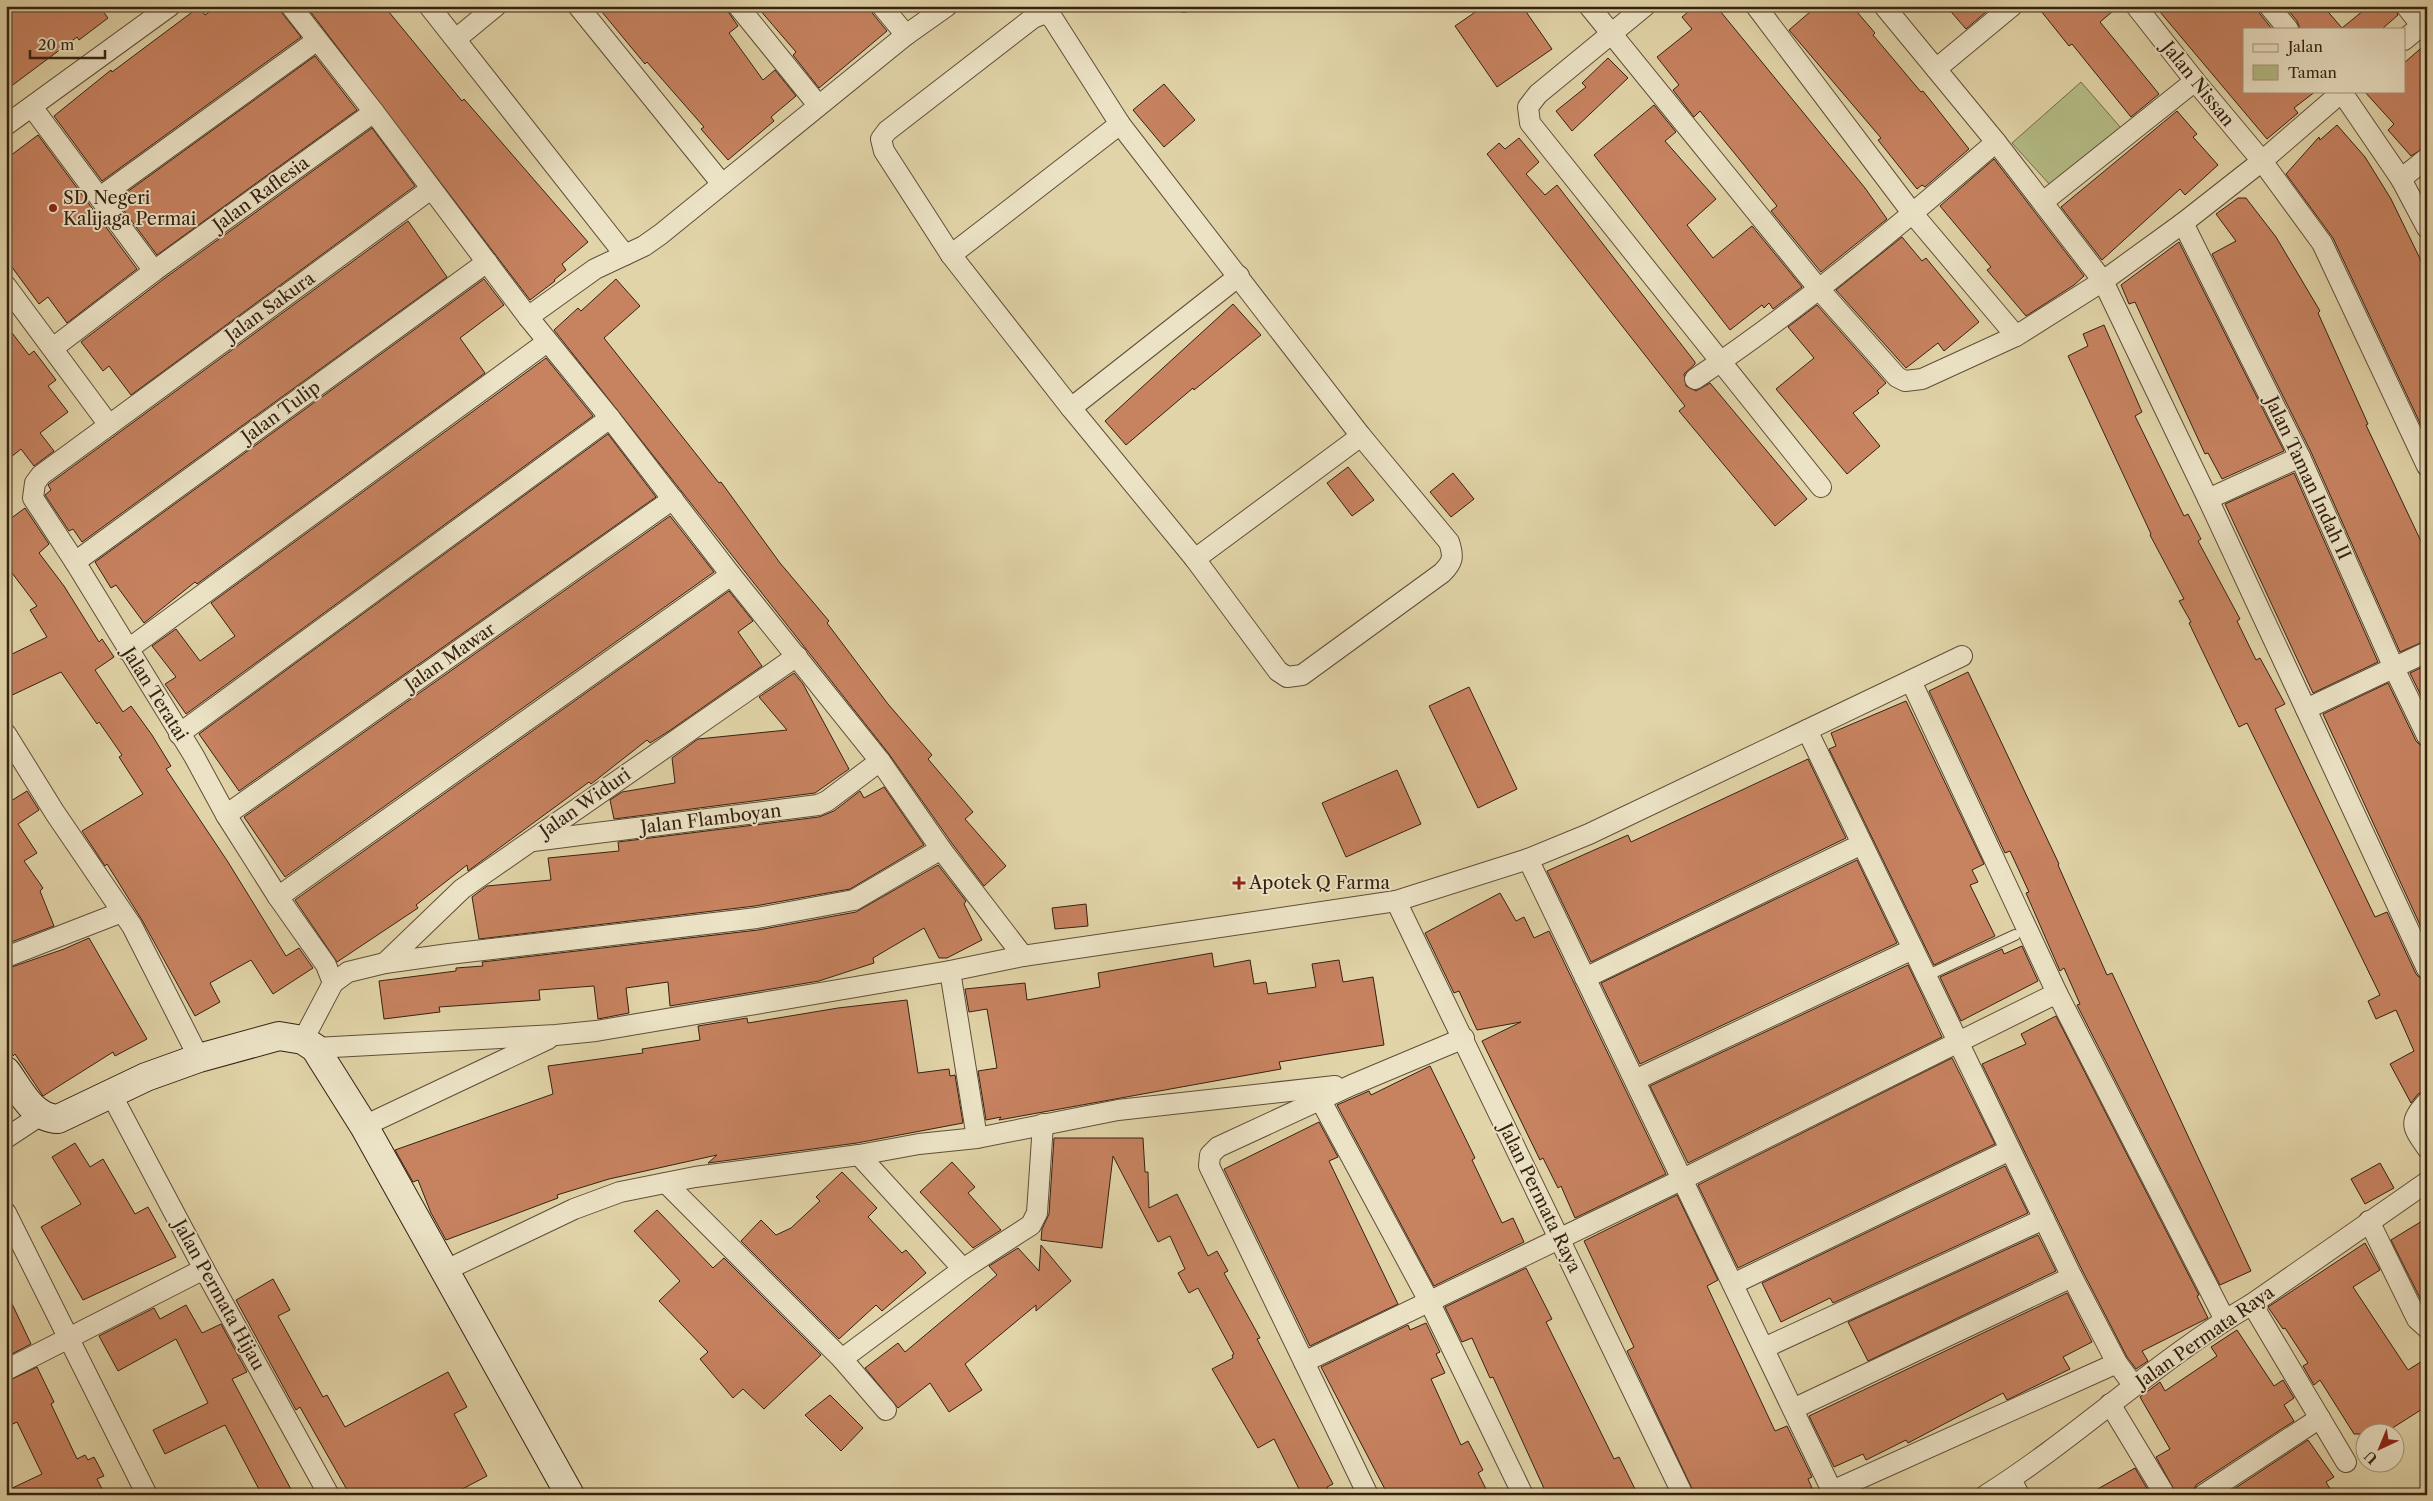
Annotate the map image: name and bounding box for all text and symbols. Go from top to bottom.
scale bar [30,28,105,60]
legend [2243,28,2406,92]
text: 20 m [38,35,74,54]
street label: Jalan Nissan [2155,35,2239,131]
text: Jalan [2286,37,2323,56]
text: Taman [2288,63,2338,82]
street label: Jalan Raflesia [206,151,314,238]
place label: SD Negeri Kalijaga Permai [63,187,197,230]
marker: SD Negeri Kalijaga Permai [47,202,59,214]
street label: Jalan Sakura [219,267,319,349]
street label: Jalan Tulip [235,376,325,450]
street label: Jalan Taman Indah II [2259,390,2356,563]
street label: Jalan Mawar [398,618,500,698]
street label: Jalan Teratai [116,641,193,745]
street label: Jalan Widuri [533,763,635,844]
street label: Jalan Flamboyan [636,799,783,839]
place label: Apotek Q Farma [1248,872,1390,894]
marker: Apotek Q Farma [1233,877,1245,889]
street label: Jalan Permata Raya [1493,1117,1586,1277]
street label: Jalan Permata Hijau [167,1213,270,1374]
street label: Jalan Permata Raya [2129,1281,2279,1395]
north arrow [2356,1424,2406,1474]
text: U [2360,1446,2381,1468]

